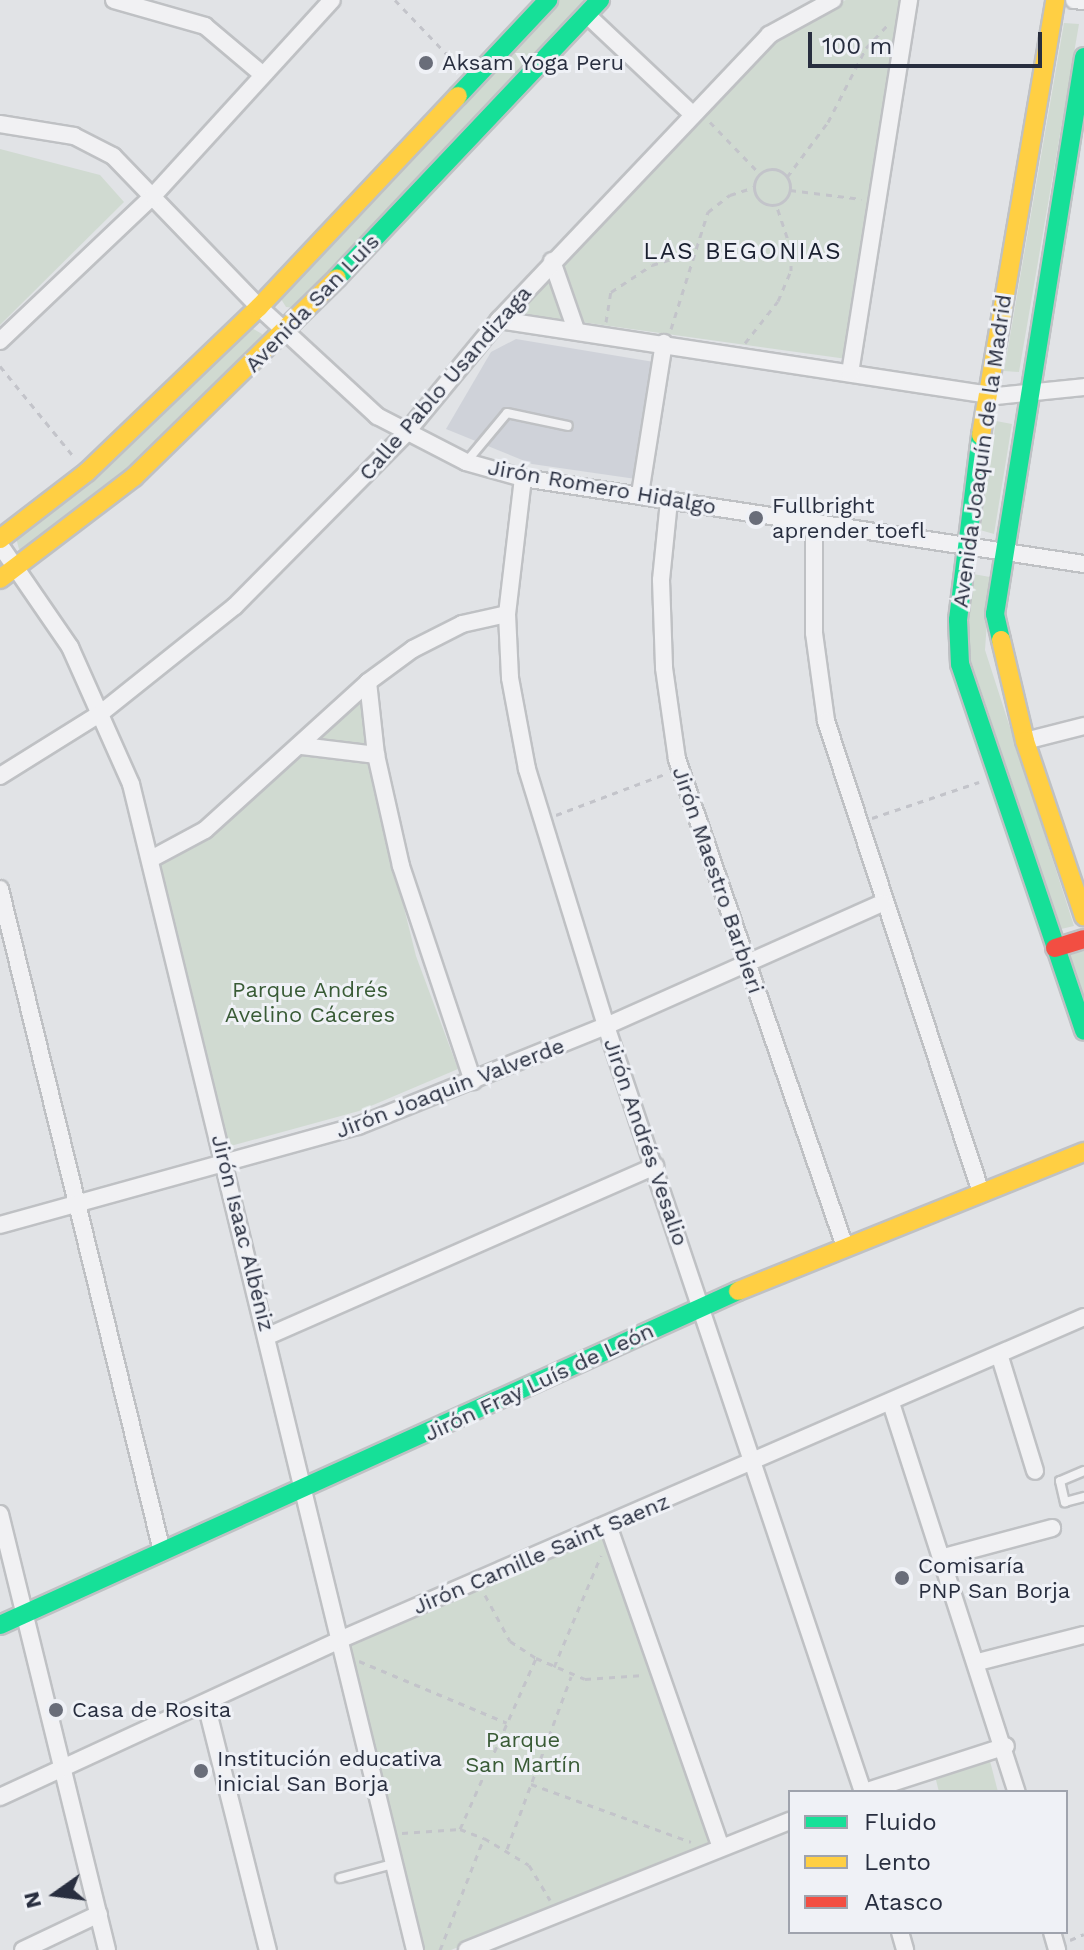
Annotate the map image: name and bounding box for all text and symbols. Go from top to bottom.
scale bar [812,16,1046,66]
text: 100 m [822,32,892,60]
place label: Aksam Yoga Peru [442,50,626,76]
marker: Aksam Yoga Peru [417,54,435,72]
street label: Avenida San Luis [239,228,385,378]
district label: LAS BEGONIAS [643,238,843,266]
street label: Calle Pablo Usandizaga [353,280,537,486]
street label: Avenida Joaquín de la Madrid [947,292,1017,610]
street label: Jirón Romero Hidalgo [486,454,718,520]
place label: Fullbright aprender toefl [772,492,927,544]
marker: Fullbright aprender toefl [747,509,765,527]
street label: Jirón Maestro Barbieri [667,763,769,997]
park label: Parque Andrés Avelino Cáceres [225,976,395,1028]
street label: Jirón Joaquin Valverde [331,1032,569,1144]
street label: Jirón Andrés Vesalio [598,1034,694,1250]
street label: Jirón Isaac Albéniz [206,1131,280,1335]
street label: Jirón Fray Luís de León [420,1317,658,1447]
street label: Jirón Camille Saint Saenz [409,1488,673,1620]
place label: Comisaría PNP San Borja [918,1552,1071,1604]
marker: Comisaría PNP San Borja [893,1569,911,1587]
place label: Casa de Rosita [72,1697,232,1723]
marker: Casa de Rosita [47,1701,65,1719]
park label: Parque San Martín [465,1726,581,1778]
place label: Institución educativa inicial San Borja [217,1745,442,1796]
marker: Institución educativa inicial San Borja [192,1762,210,1780]
legend [788,1790,1068,1934]
text: Fluido [864,1808,937,1836]
text: Lento [864,1848,931,1876]
north arrow [16,1854,96,1934]
text: Atasco [864,1888,943,1916]
text: N [18,1889,46,1911]

